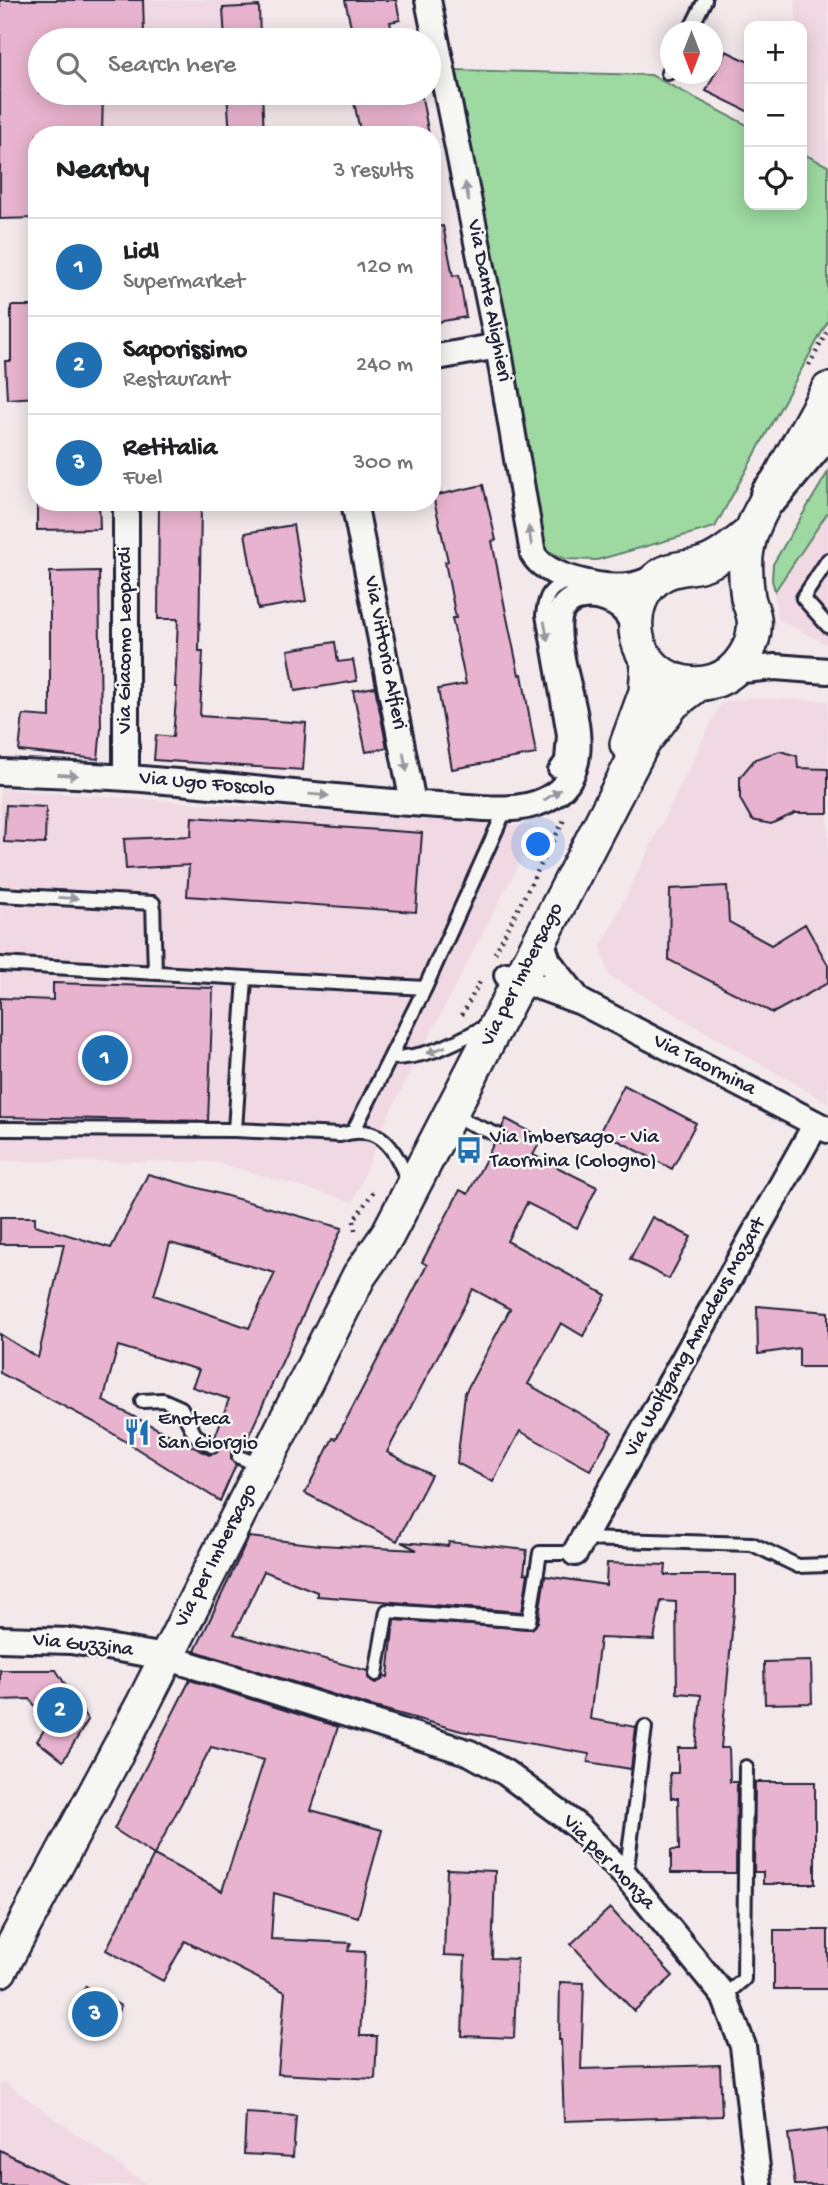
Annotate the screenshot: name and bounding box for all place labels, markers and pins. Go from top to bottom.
pin: 1 [82,1032,128,1084]
place label: Via Imbersago - Via Taormina (Cologno) [489,1126,660,1175]
bus stop icon: Via Imbersago - Via Taormina (Cologno) [454,1135,484,1165]
place label: Enoteca San Giorgio [158,1408,258,1457]
restaurant icon: Enoteca San Giorgio [122,1417,152,1447]
pin: 2 [37,1684,83,1736]
pin: 3 [72,1988,118,2040]

